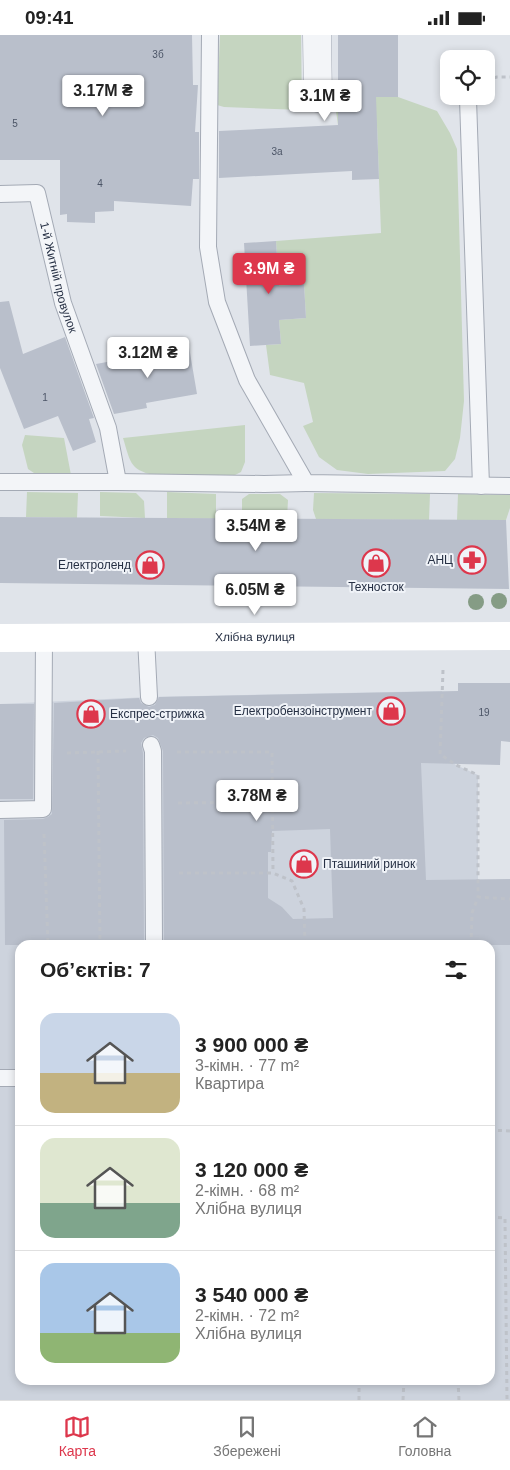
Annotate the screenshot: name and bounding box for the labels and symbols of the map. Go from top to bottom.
house number: 3б [152,49,164,60]
pin: 3.17M ₴ [57,74,149,117]
pin: 3.1M ₴ [284,79,366,122]
house number: 5 [12,118,18,129]
house number: 3а [271,146,283,157]
house number: 4 [97,178,103,189]
street label: 1-й Житній провулок [37,220,80,335]
pin: 3.9M ₴ [228,253,310,295]
pin: 3.12M ₴ [102,337,194,379]
house number: 1 [42,392,48,403]
pin: 3.54M ₴ [210,509,302,552]
pharmacy icon: АНЦ [457,545,487,575]
shop icon: Техносток [361,548,391,578]
shop icon: Електроленд [135,550,165,580]
place label: АНЦ [427,553,453,567]
place label: Електроленд [58,558,131,572]
pin: 6.05M ₴ [209,573,301,616]
place label: Техносток [348,580,405,594]
street label: Хлібна вулиця [215,630,295,644]
shop icon: Електробензоінструмент [376,696,406,726]
shop icon: Експрес-стрижка [76,699,106,729]
place label: Електробензоінструмент [234,704,372,718]
place label: Експрес-стрижка [110,707,205,721]
house number: 19 [478,707,490,718]
pin: 3.78M ₴ [211,779,303,822]
shop icon: Пташиний ринок [289,849,319,879]
place label: Пташиний ринок [323,857,416,871]

